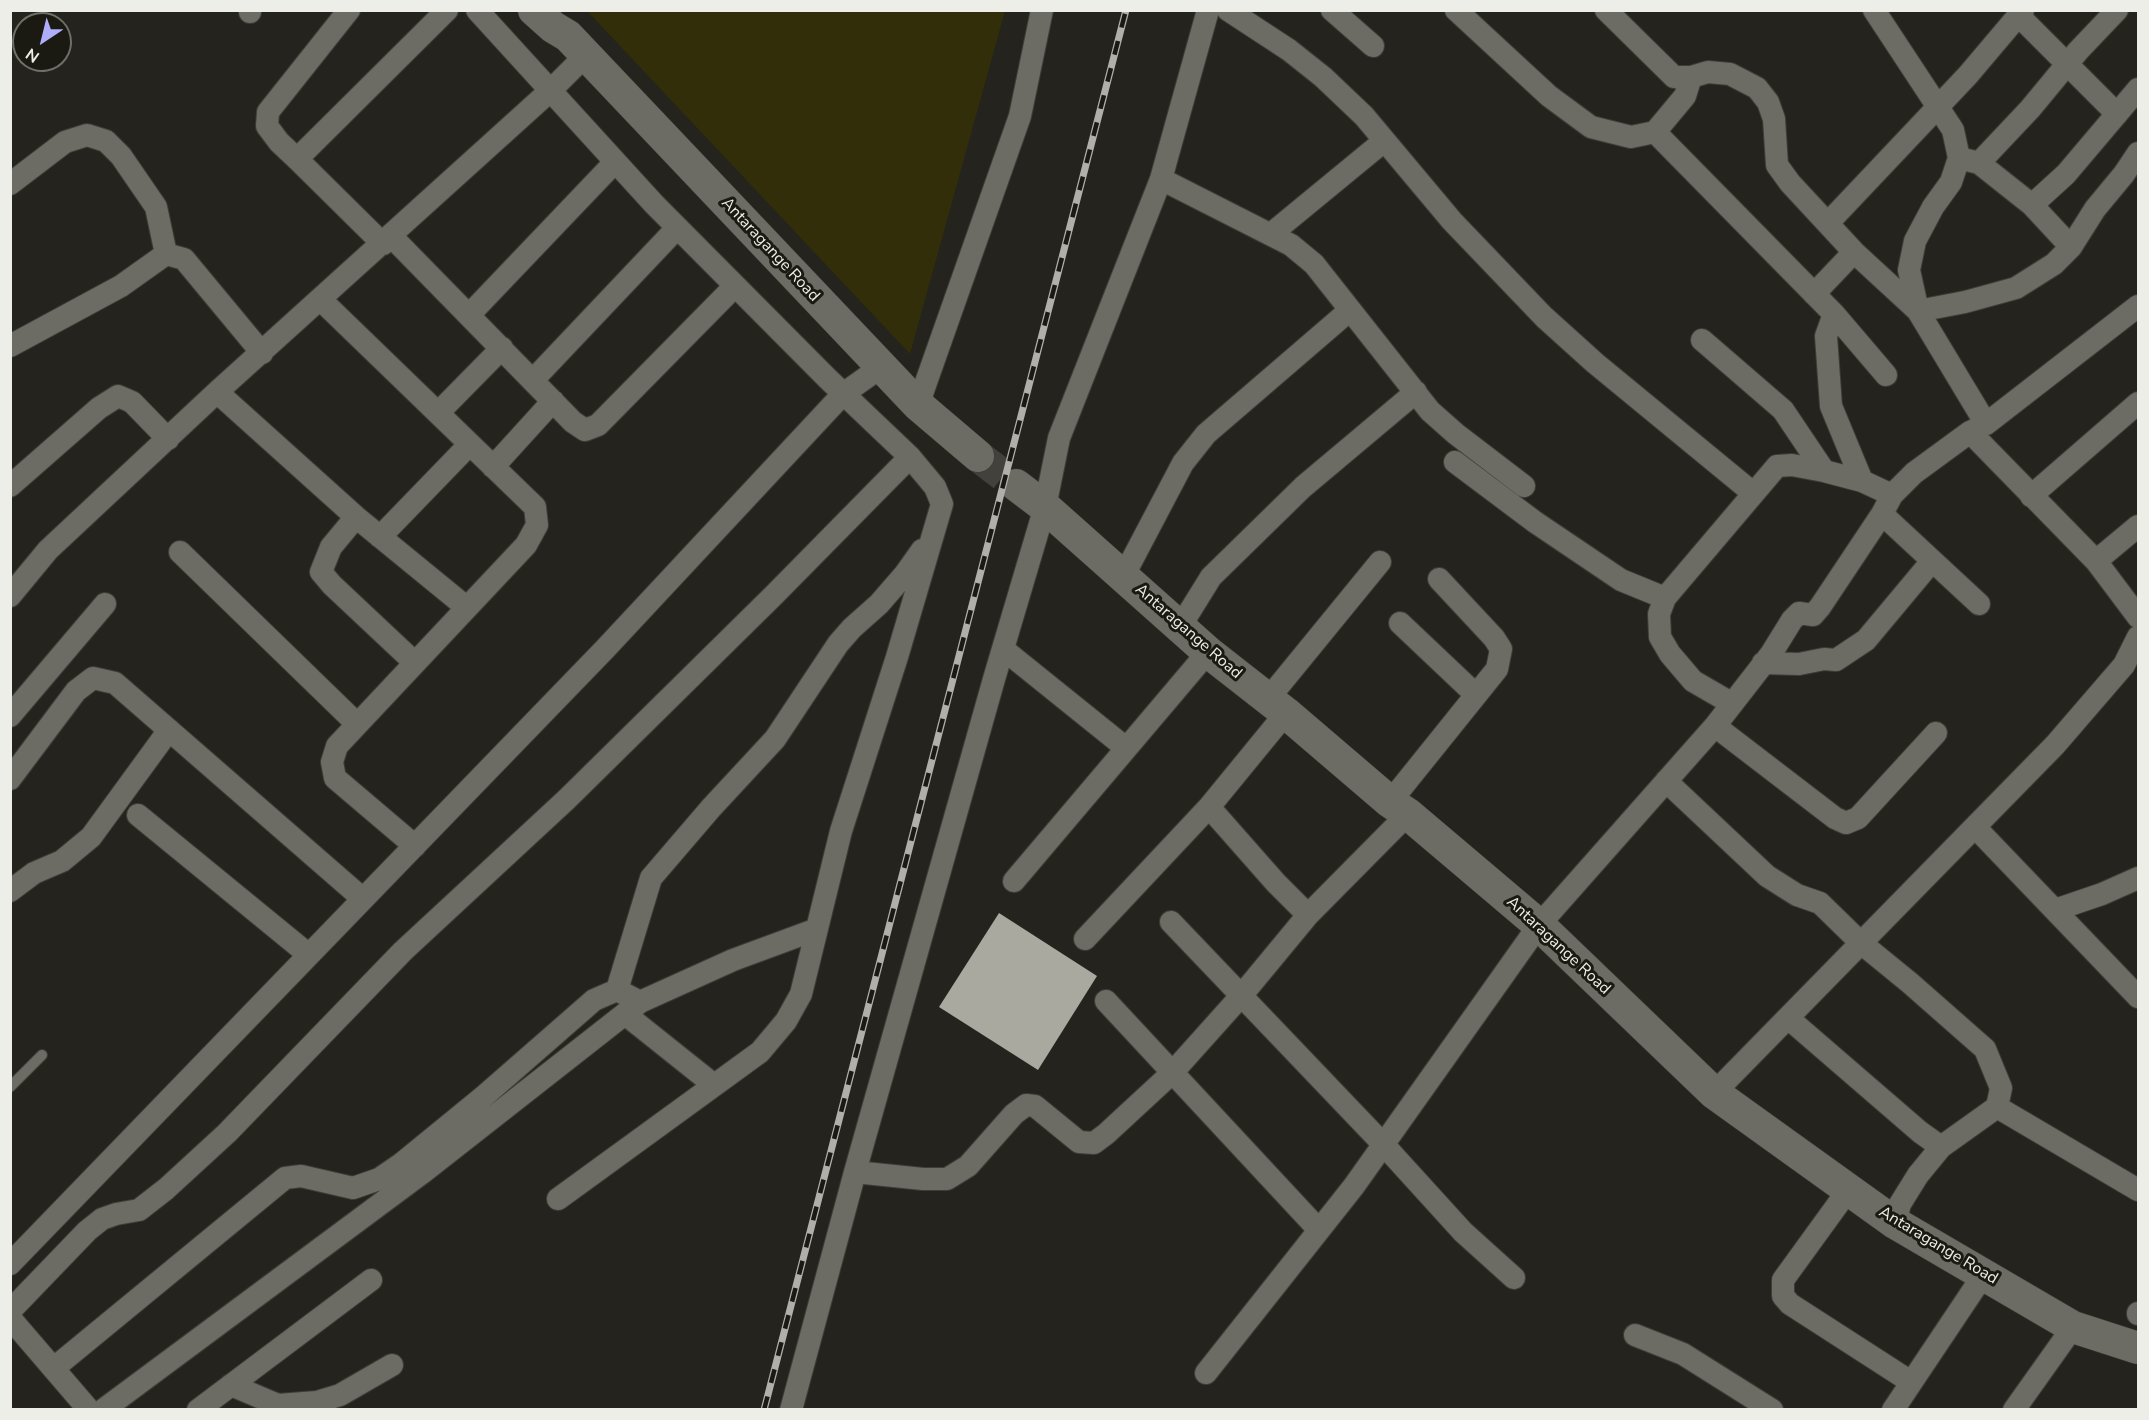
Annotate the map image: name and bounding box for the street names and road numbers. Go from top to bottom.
street label: Antaragange Road [717,194,823,306]
street label: Antaragange Road [1131,580,1245,684]
street label: Antaragange Road [1502,893,1614,999]
street label: Antaragange Road [1875,1203,2001,1289]

